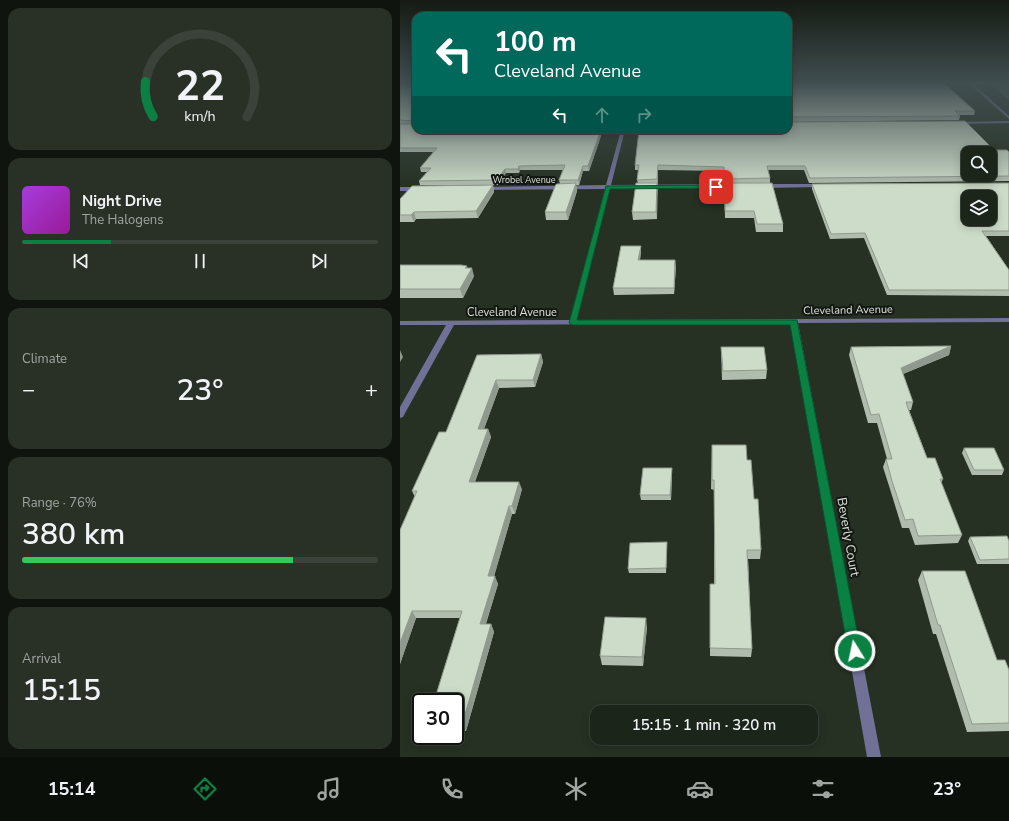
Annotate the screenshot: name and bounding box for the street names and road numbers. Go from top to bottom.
street label: Wrobel Avenue [492,174,556,186]
street label: Cleveland Avenue [803,302,893,318]
street label: Cleveland Avenue [467,305,557,320]
street label: Beverly Court [832,496,864,578]

